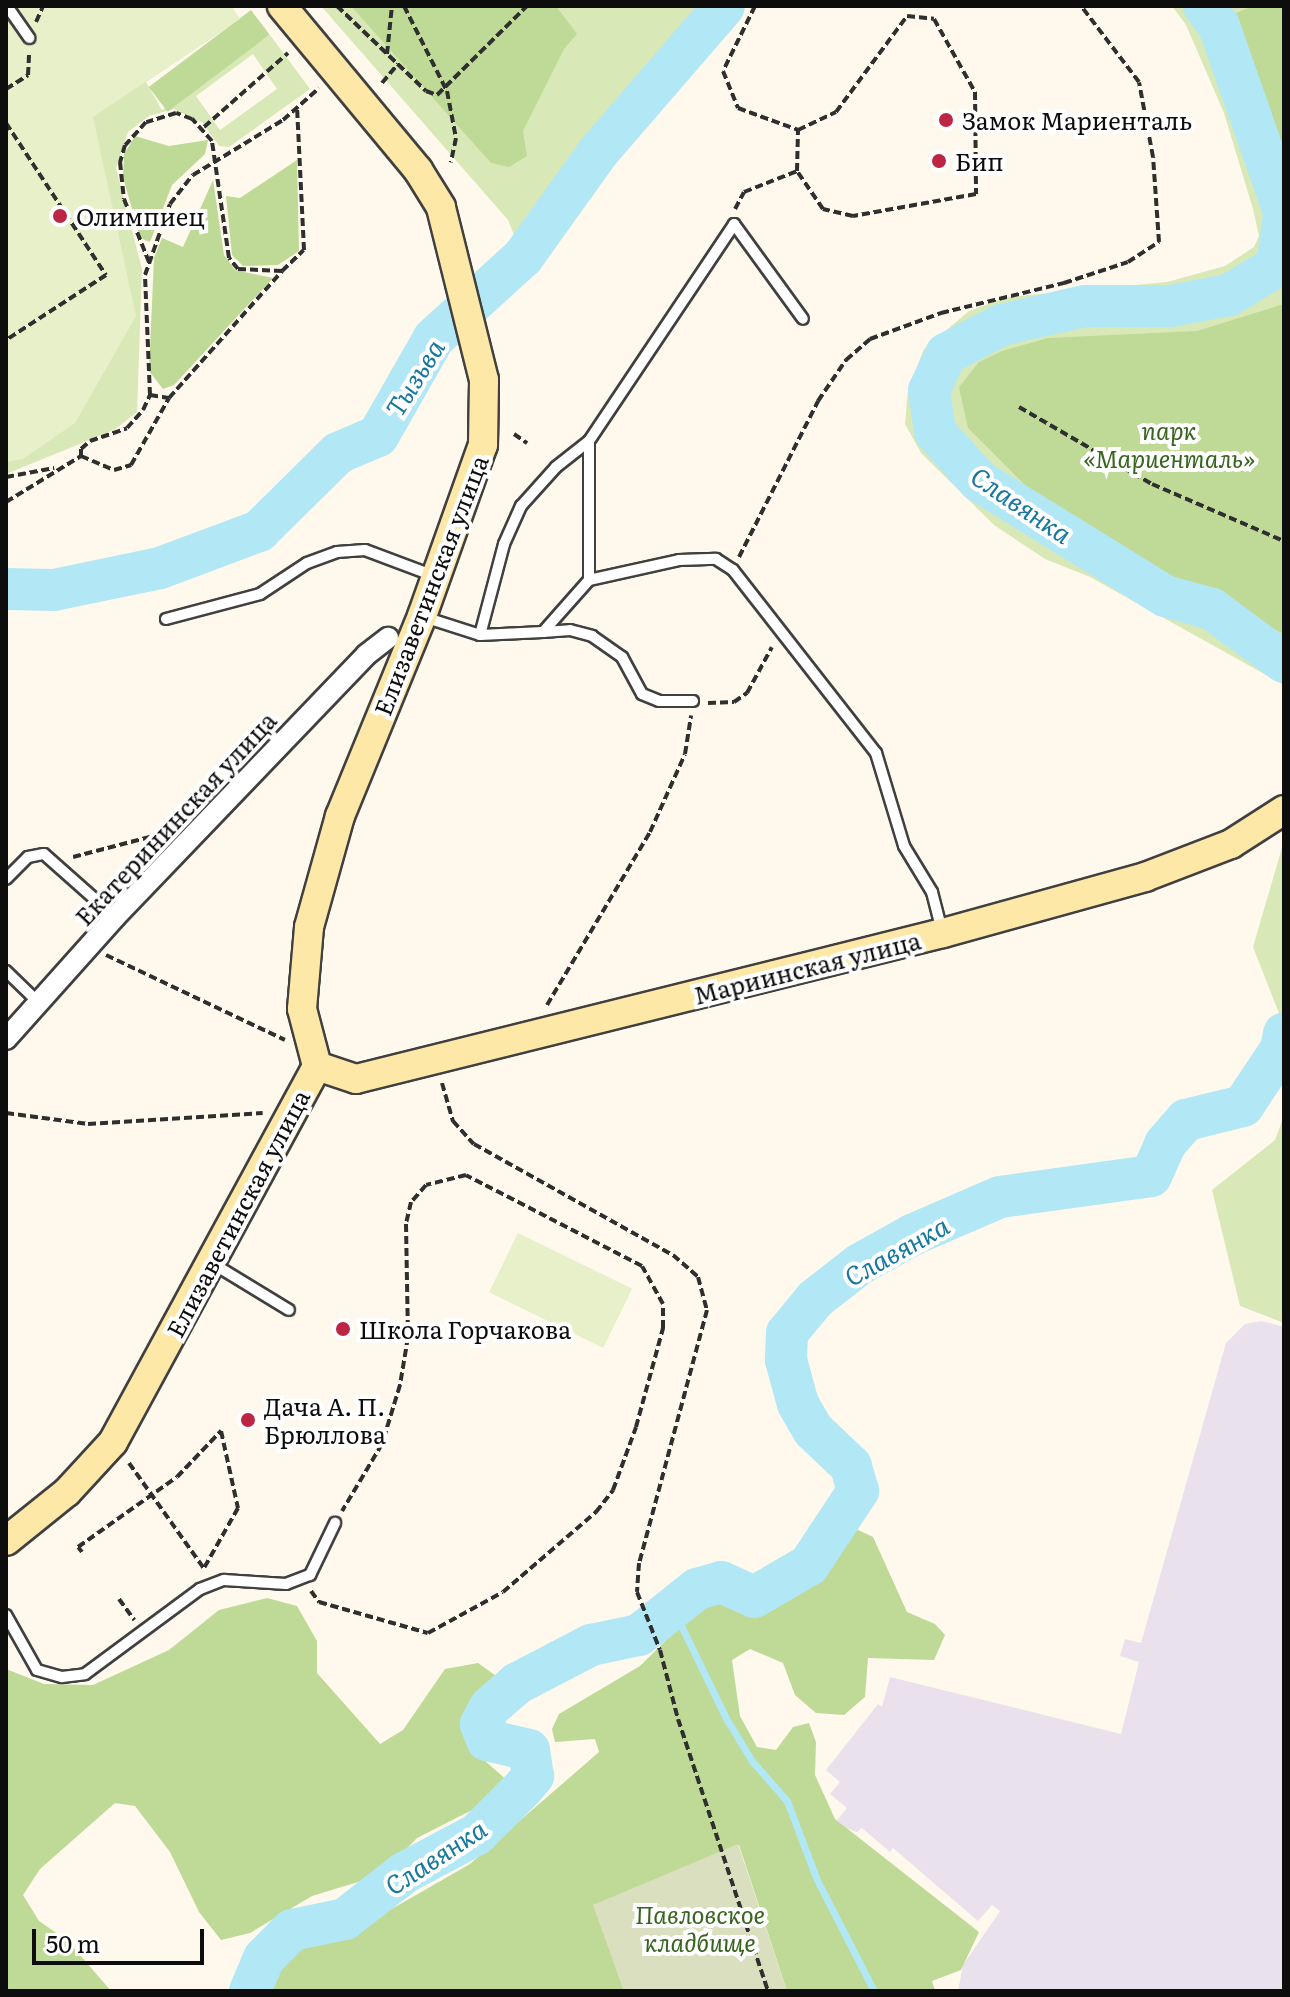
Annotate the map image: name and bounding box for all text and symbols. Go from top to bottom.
place label: Замок Мариенталь [962,106,1192,134]
marker: Замок Мариенталь [937,111,955,129]
place label: Бип [955,147,1004,175]
marker: Бип [930,152,948,170]
place label: Олимпиец [76,202,205,230]
marker: Олимпиец [51,207,69,225]
water label: Тызьва [378,333,450,421]
park label: парк «Мариенталь» [1083,416,1255,472]
street label: Елизаветинская улица [367,451,493,719]
water label: Славянка [966,459,1078,549]
street label: Екатерининская улица [69,705,281,931]
street label: Мариинская улица [691,925,923,1009]
street label: Елизаветинская улица [159,1084,315,1342]
water label: Славянка [838,1209,954,1291]
place label: Школа Горчакова [359,1315,571,1343]
marker: Школа Горчакова [334,1320,352,1338]
place label: Дача А. П. Брюллова [264,1392,386,1448]
marker: Дача А. П. Брюллова [239,1411,257,1429]
water label: Славянка [378,1812,492,1900]
park label: Павловское кладбище [635,1900,765,1956]
scale bar [36,1913,208,1963]
text: 50 m [46,1925,100,1960]

